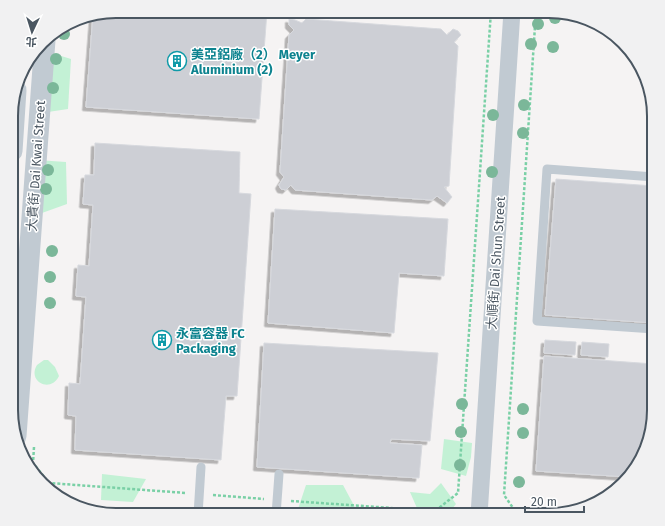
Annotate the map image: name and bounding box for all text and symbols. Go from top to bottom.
north arrow [12,12,52,52]
text: 北 [25,35,37,48]
place label: 美亞鋁廠（2） Meyer Aluminium (2) [190,47,316,77]
building icon: 美亞鋁廠（2） Meyer Aluminium (2) [166,50,188,72]
street label: 大貴街 Dai Kwai Street [24,100,48,232]
street label: 大順街 Dai Shun Street [484,196,508,330]
place label: 永富容器 FC Packaging [176,326,245,356]
building icon: 永富容器 FC Packaging [151,329,173,351]
scale bar [525,488,584,514]
text: 20 m [531,495,557,509]

